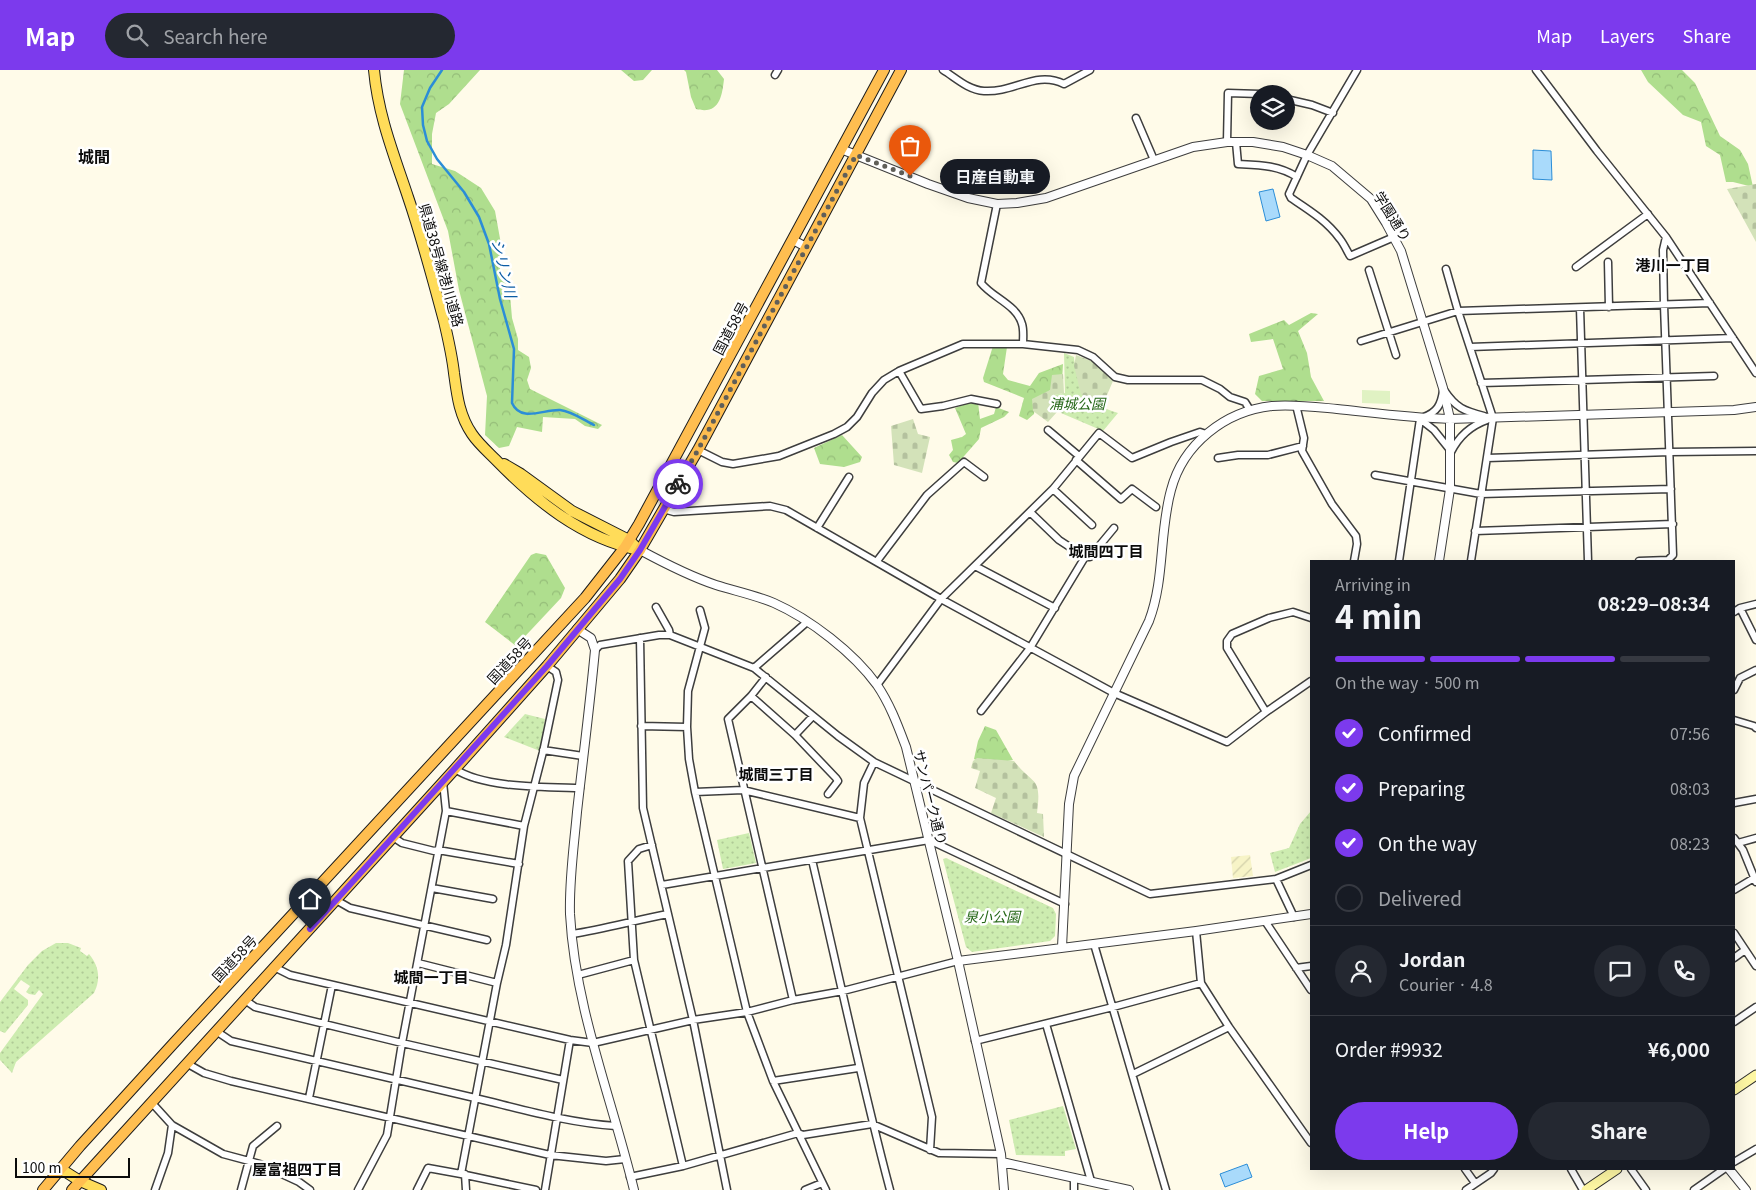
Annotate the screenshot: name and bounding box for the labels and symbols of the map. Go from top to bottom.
pin [889,125,931,176]
district label: 城間 [78,144,110,168]
callout: 日産自動車 [940,158,1050,194]
street label: 学園通り [1370,187,1416,245]
street label: 県道38号線港川道路 [415,201,469,329]
water label: シリン川 [488,236,523,302]
district label: 港川一丁目 [1635,254,1711,275]
street label: 国道58号 [708,298,752,358]
park label: 浦城公園 [1049,393,1107,413]
courier [653,459,703,509]
district label: 城間四丁目 [1068,540,1144,561]
street label: 国道58号 [482,632,536,688]
street label: サンパーク通り [909,747,953,847]
district label: 城間三丁目 [738,763,814,784]
pin [289,878,331,929]
park label: 泉小公園 [964,906,1022,926]
street label: 国道58号 [207,930,261,986]
district label: 城間一丁目 [393,966,469,987]
scale bar [15,1155,130,1178]
district label: 屋富祖四丁目 [252,1158,342,1179]

